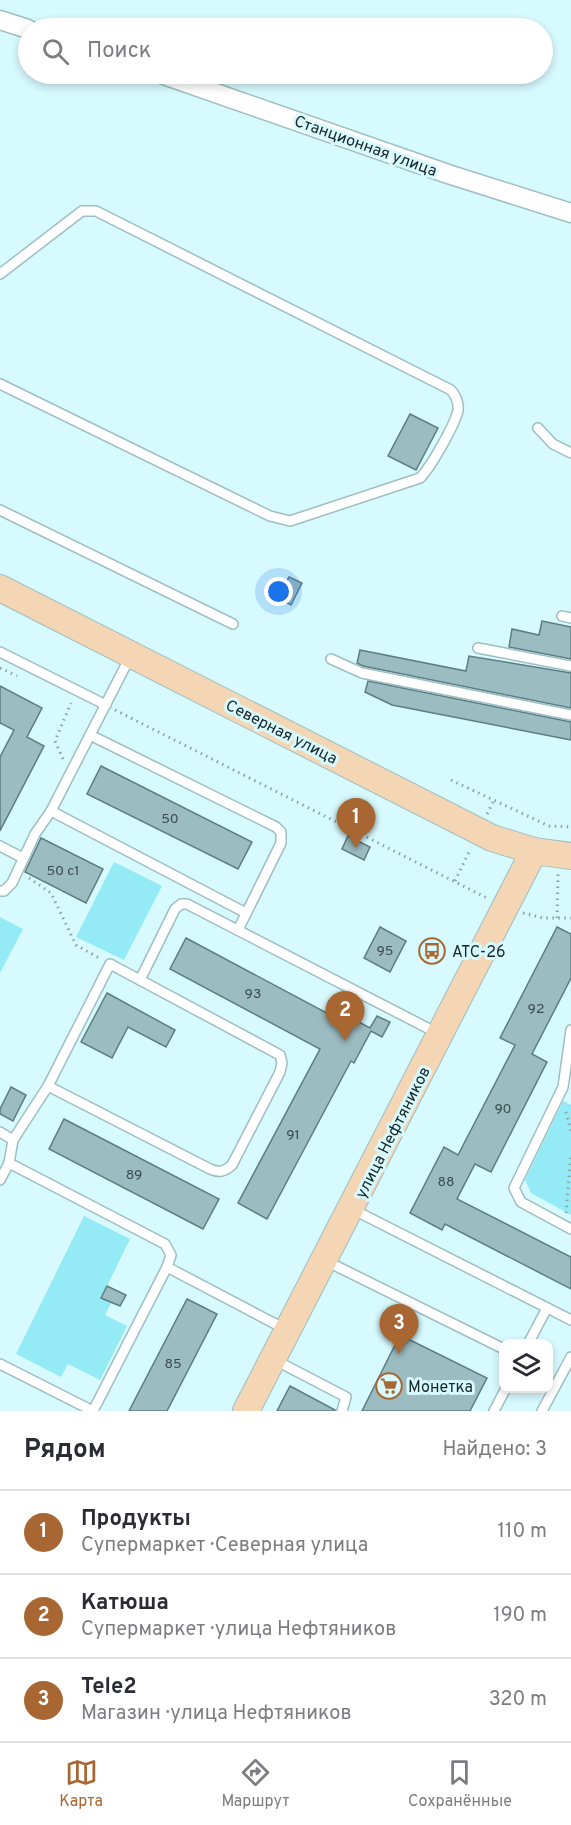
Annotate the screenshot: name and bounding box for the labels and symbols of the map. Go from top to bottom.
street label: Станционная улица [291,112,439,182]
your location [264,577,293,606]
street label: Северная улица [222,696,340,770]
pin: 1 [336,798,376,848]
house number: 50 [161,811,179,828]
house number: 50 с1 [46,863,80,880]
bus stop icon: АТС-26 [417,936,447,966]
house number: 95 [376,943,394,960]
place label: АТС-26 [452,943,505,963]
house number: 93 [245,986,261,1003]
pin: 2 [326,992,364,1041]
house number: 92 [528,1001,544,1018]
street label: улица Нефтяников [352,1064,436,1202]
house number: 90 [494,1101,512,1118]
house number: 91 [286,1127,300,1144]
house number: 89 [126,1167,142,1184]
house number: 88 [437,1174,455,1191]
pin: 3 [380,1304,418,1354]
house number: 85 [164,1356,182,1373]
supermarket icon: Монетка [374,1371,404,1401]
place label: Монетка [408,1378,473,1398]

